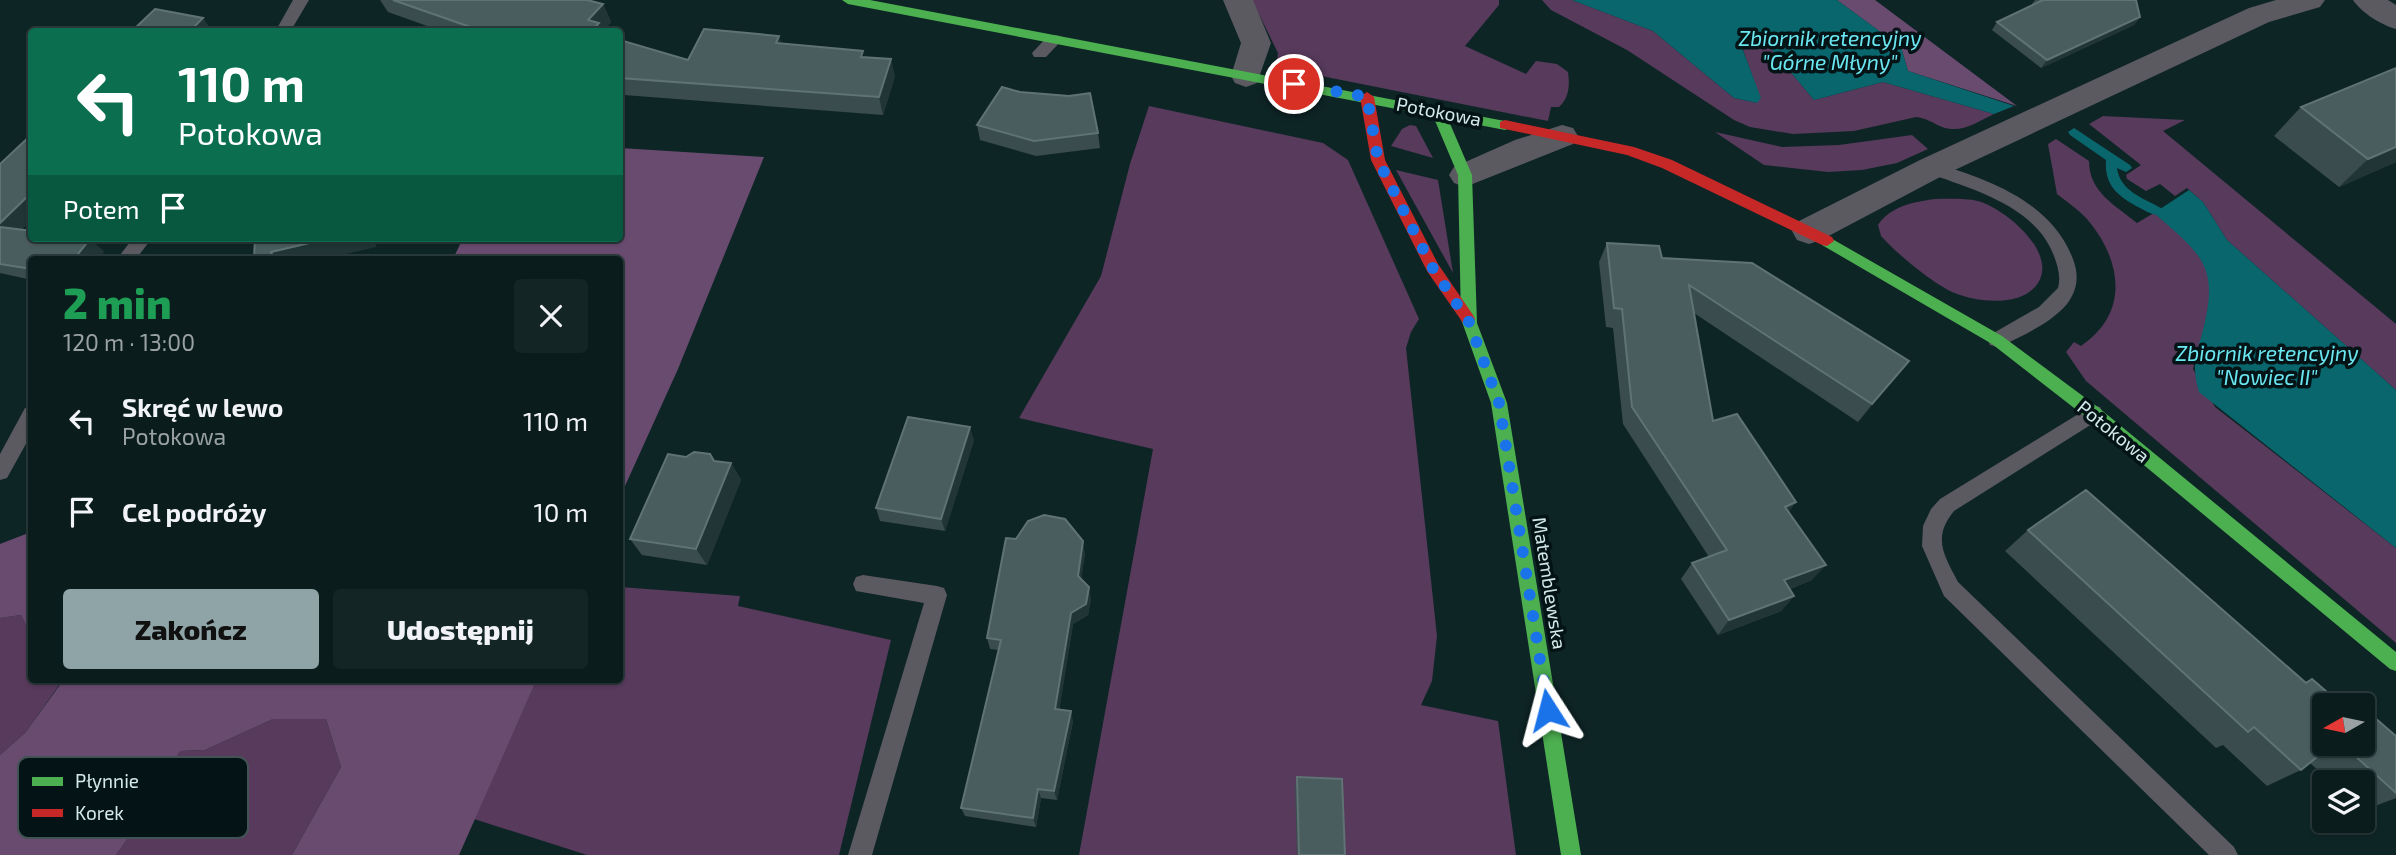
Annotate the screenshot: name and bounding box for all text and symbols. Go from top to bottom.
water label: Zbiornik retencyjny "Górne Młyny" [1738,25,1922,75]
text: 110 m [178,53,305,112]
pin [1264,54,1324,114]
icon: left [63,56,154,147]
icon: arrive [1275,65,1313,103]
street label: Potokowa [1395,92,1483,130]
text: Potokowa [178,113,323,151]
icon: arrive [154,189,192,227]
text: Potem [63,193,140,224]
text: 2 min [63,277,172,327]
button: close [514,279,588,353]
text: 120 m · 13:00 [63,328,195,356]
water label: Zbiornik retencyjny "Nowiec II" [2175,340,2359,389]
text: Skręć w lewo [122,391,283,422]
street label: Potokowa [2073,395,2155,467]
icon: left [63,402,101,440]
text: 110 m [523,405,588,436]
text: Potokowa [122,422,226,450]
icon: arrive [63,493,101,531]
text: Cel podróży [122,496,267,527]
text: 10 m [533,496,588,527]
street label: Matemblewska [1528,515,1572,651]
button: Zakończ [63,589,319,669]
button: Udostępnij [333,589,588,669]
position arrow [1511,673,1585,747]
north arrow [2312,693,2375,756]
map controls [2312,693,2375,833]
legend [18,757,248,838]
text: Płynnie [75,769,139,792]
button: layers [2312,770,2375,833]
text: Korek [75,801,124,824]

